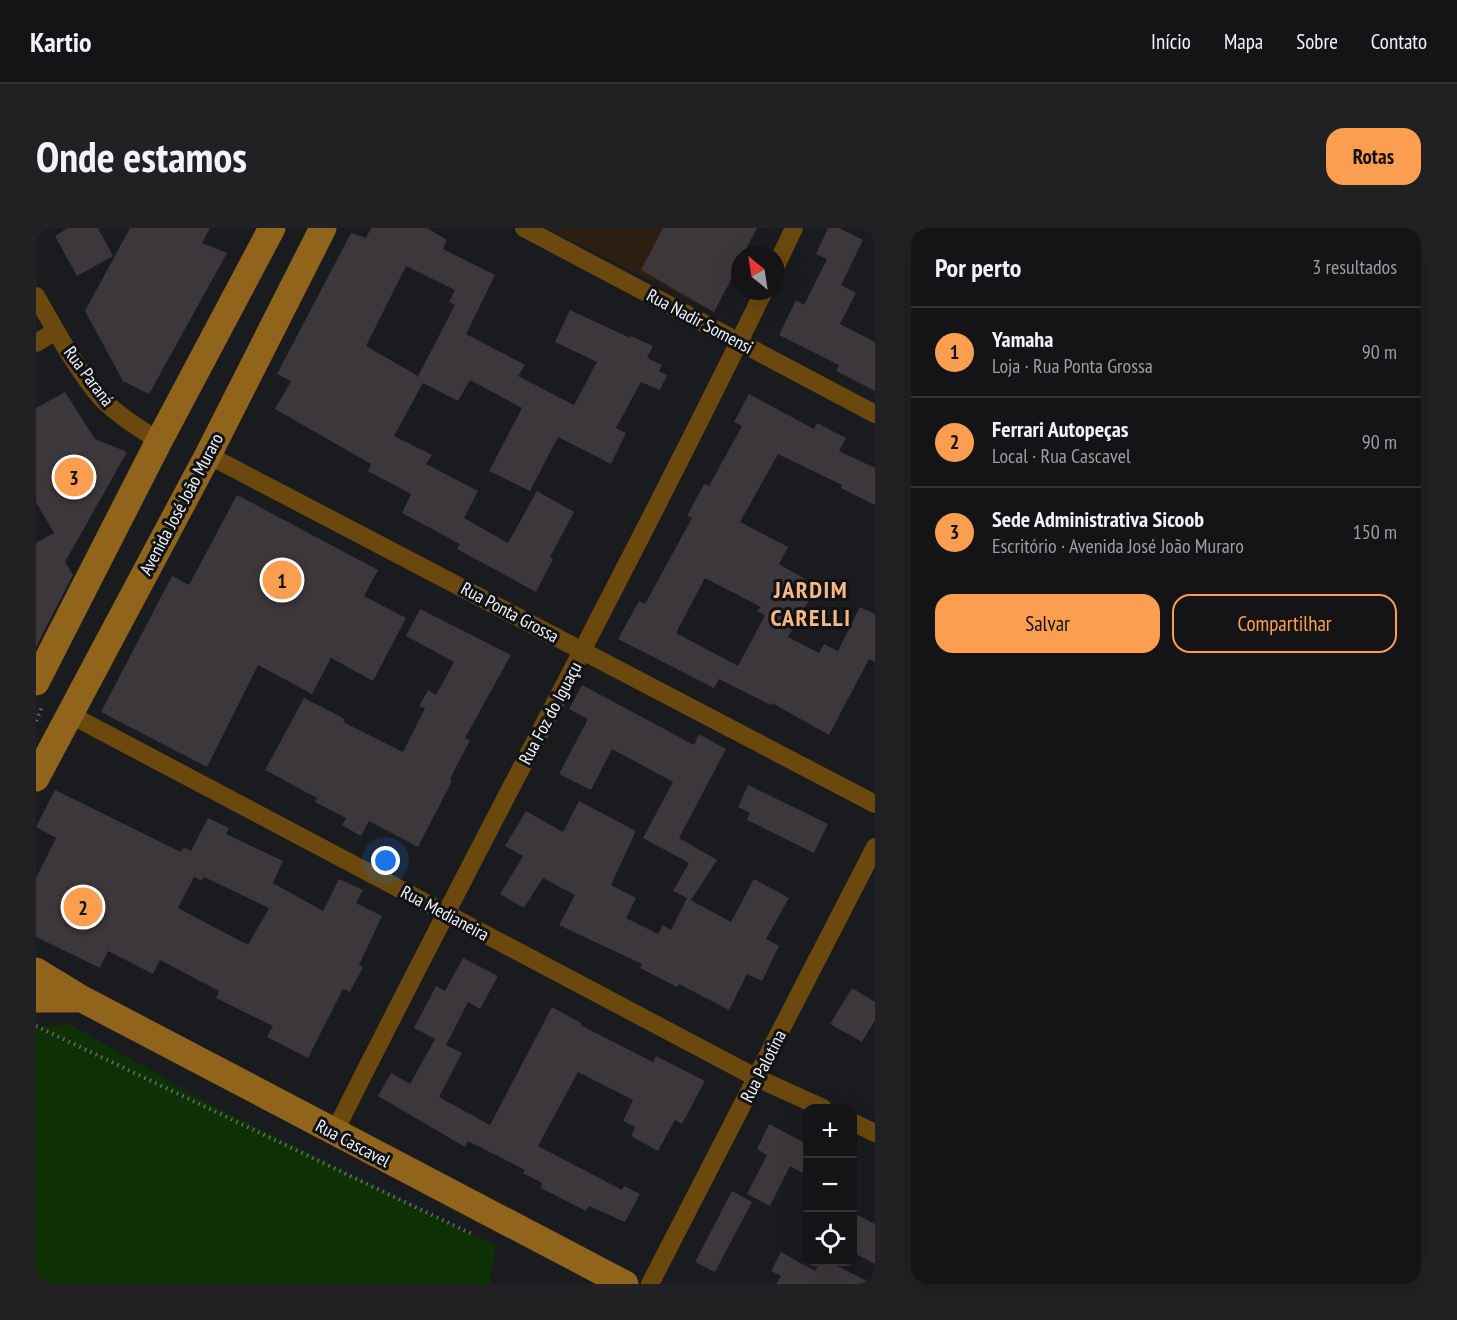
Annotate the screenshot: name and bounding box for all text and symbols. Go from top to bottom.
text: Kartio [30,23,92,60]
text: Início [1151,28,1191,55]
text: Mapa [1224,28,1263,55]
text: Sobre [1296,28,1338,55]
text: Contato [1371,28,1427,55]
button: Rotas [1326,128,1421,185]
text: Onde estamos [36,129,247,184]
north arrow [731,246,785,300]
text: Por perto [935,251,1021,284]
text: 3 resultados [1312,254,1397,280]
street label: Rua Nadir Somensi [643,283,757,359]
text: Yamaha [992,325,1053,353]
text: 1 [950,339,959,365]
text: 90 m [1362,339,1397,365]
street label: Rua Paraná [59,341,119,411]
text: Loja · Rua Ponta Grossa [992,353,1153,379]
text: Ferrari Autopeças [992,415,1129,443]
street label: Avenida José João Muraro [134,429,228,579]
text: 2 [950,429,959,455]
text: 90 m [1362,429,1397,455]
text: Local · Rua Cascavel [992,443,1131,469]
pin: 3 [54,454,93,500]
text: Sede Administrativa Sicoob [992,505,1204,533]
text: 3 [950,519,959,545]
text: 150 m [1353,519,1397,545]
text: Escritório · Avenida José João Muraro [992,533,1244,559]
pin: 1 [262,558,302,602]
district label: JARDIM CARELLI [770,574,852,633]
street label: Rua Ponta Grossa [457,577,563,647]
button: Salvar [935,594,1160,653]
button: Compartilhar [1172,594,1397,653]
street label: Rua Foz do Iguaçu [513,658,587,768]
your location [371,846,400,875]
street label: Rua Medianeira [397,880,493,946]
pin: 2 [64,884,102,930]
street label: Rua Palotina [735,1026,791,1106]
map controls [803,1104,857,1266]
button: + [803,1104,857,1158]
street label: Rua Cascavel [312,1114,395,1173]
button: − [803,1158,857,1212]
button: locate [803,1212,857,1266]

